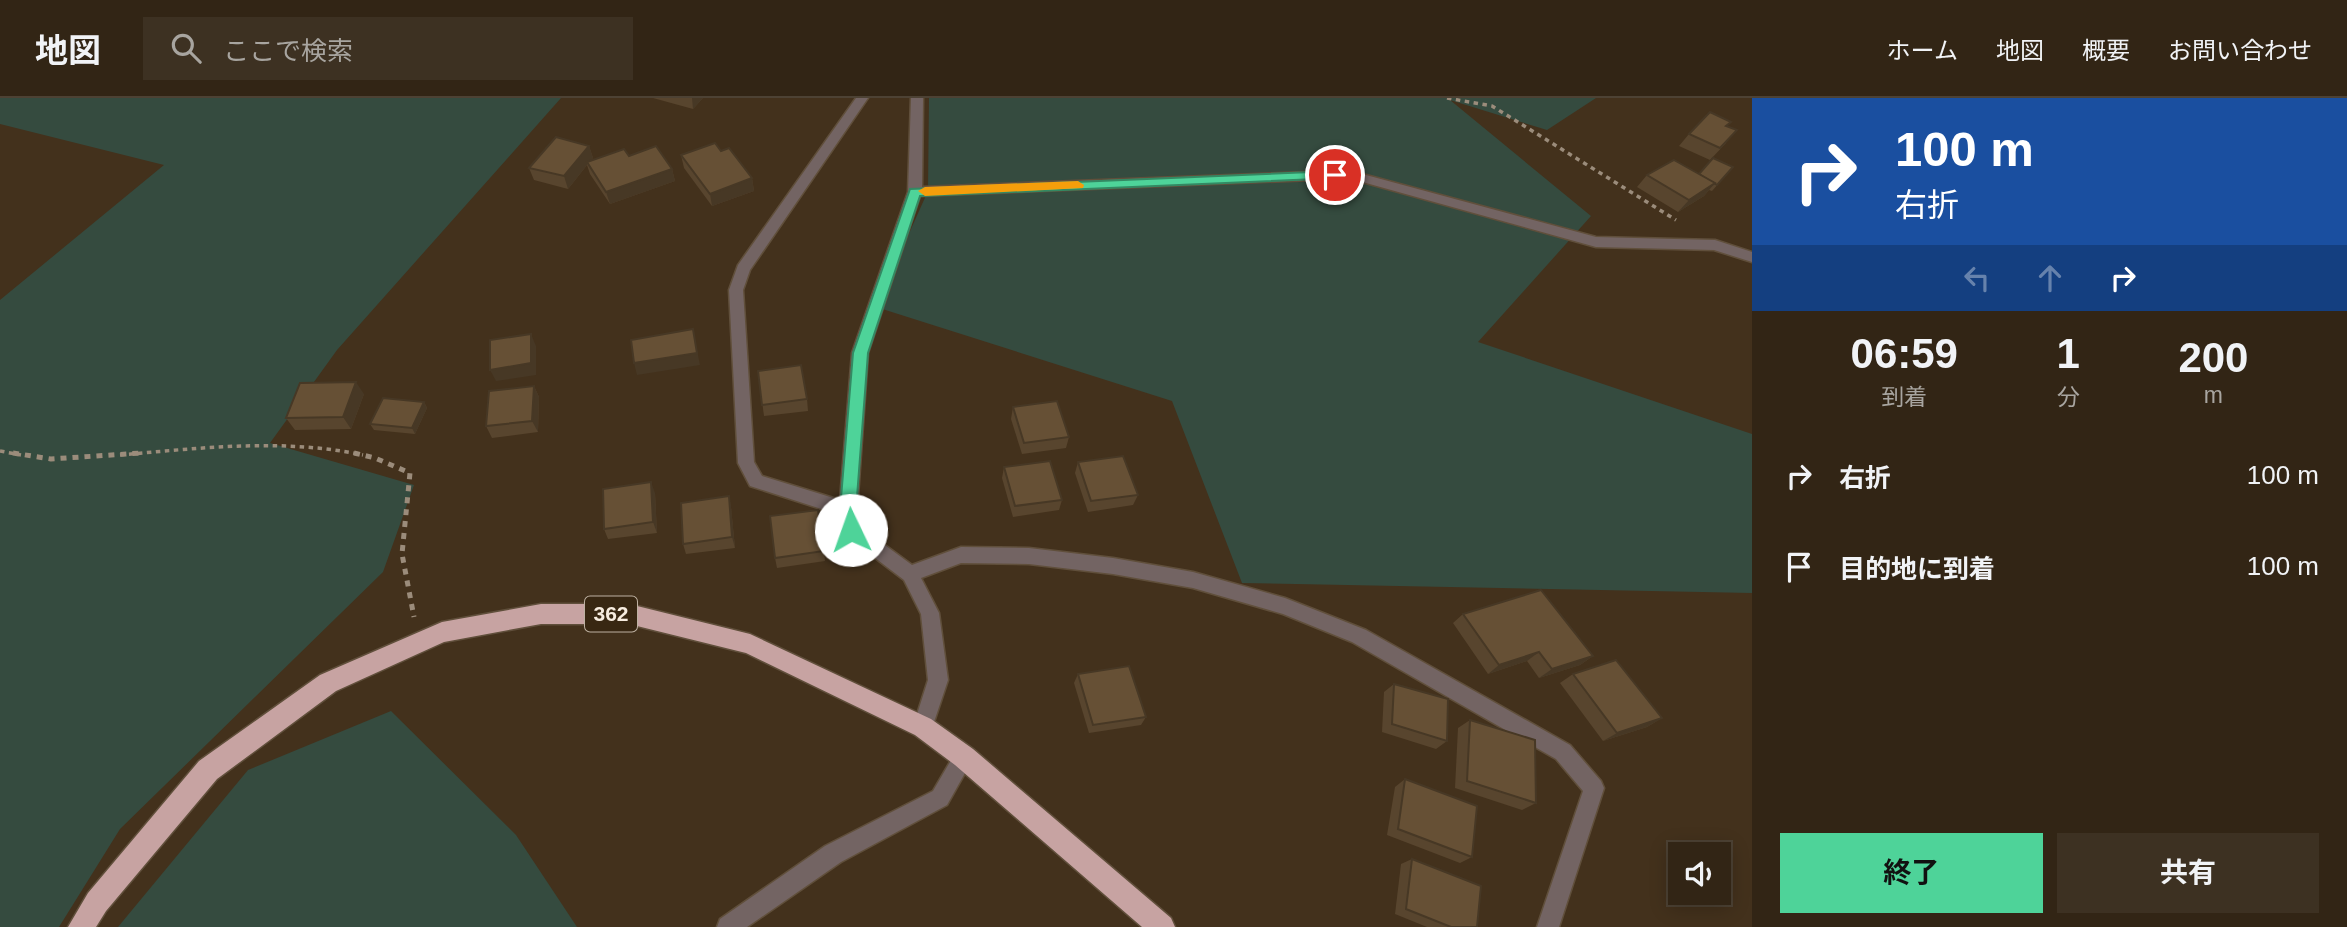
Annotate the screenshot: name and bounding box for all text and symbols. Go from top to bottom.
search box [143,17,633,80]
icon: search [167,29,205,67]
text: 地図 [35,32,101,69]
text: ここで検索 [223,36,353,66]
text: ホーム [1887,37,1958,64]
text: 地図 [1996,37,2044,64]
text: 概要 [2082,37,2130,64]
text: お問い合わせ [2168,37,2312,64]
text: 100 m [1895,122,2034,176]
icon: right [1780,126,1871,217]
pin [1305,145,1365,205]
icon: arrive [1316,156,1354,194]
text: 右折 [1895,187,1959,223]
icon: left [1958,259,1996,297]
icon: ahead [2031,259,2069,297]
icon: right [2104,259,2142,297]
text: 06:59 [1851,330,1958,377]
text: 1 [2056,330,2080,377]
text: 200 [2178,334,2248,381]
text: m [2204,382,2223,408]
text: 到着 [1881,384,1927,410]
text: 分 [2057,384,2080,410]
icon: right [1780,457,1818,495]
text: 100 m [2247,460,2319,490]
text: 右折 [1839,463,1891,493]
position arrow [814,493,888,567]
icon: arrive [1780,548,1818,586]
text: 100 m [2247,551,2319,581]
text: 目的地に到着 [1839,554,1995,584]
road number: 362 [585,596,637,632]
button: 終了 [1780,833,2043,913]
button: 共有 [2057,833,2319,913]
map controls [1668,842,1731,905]
button: sound [1668,842,1731,905]

